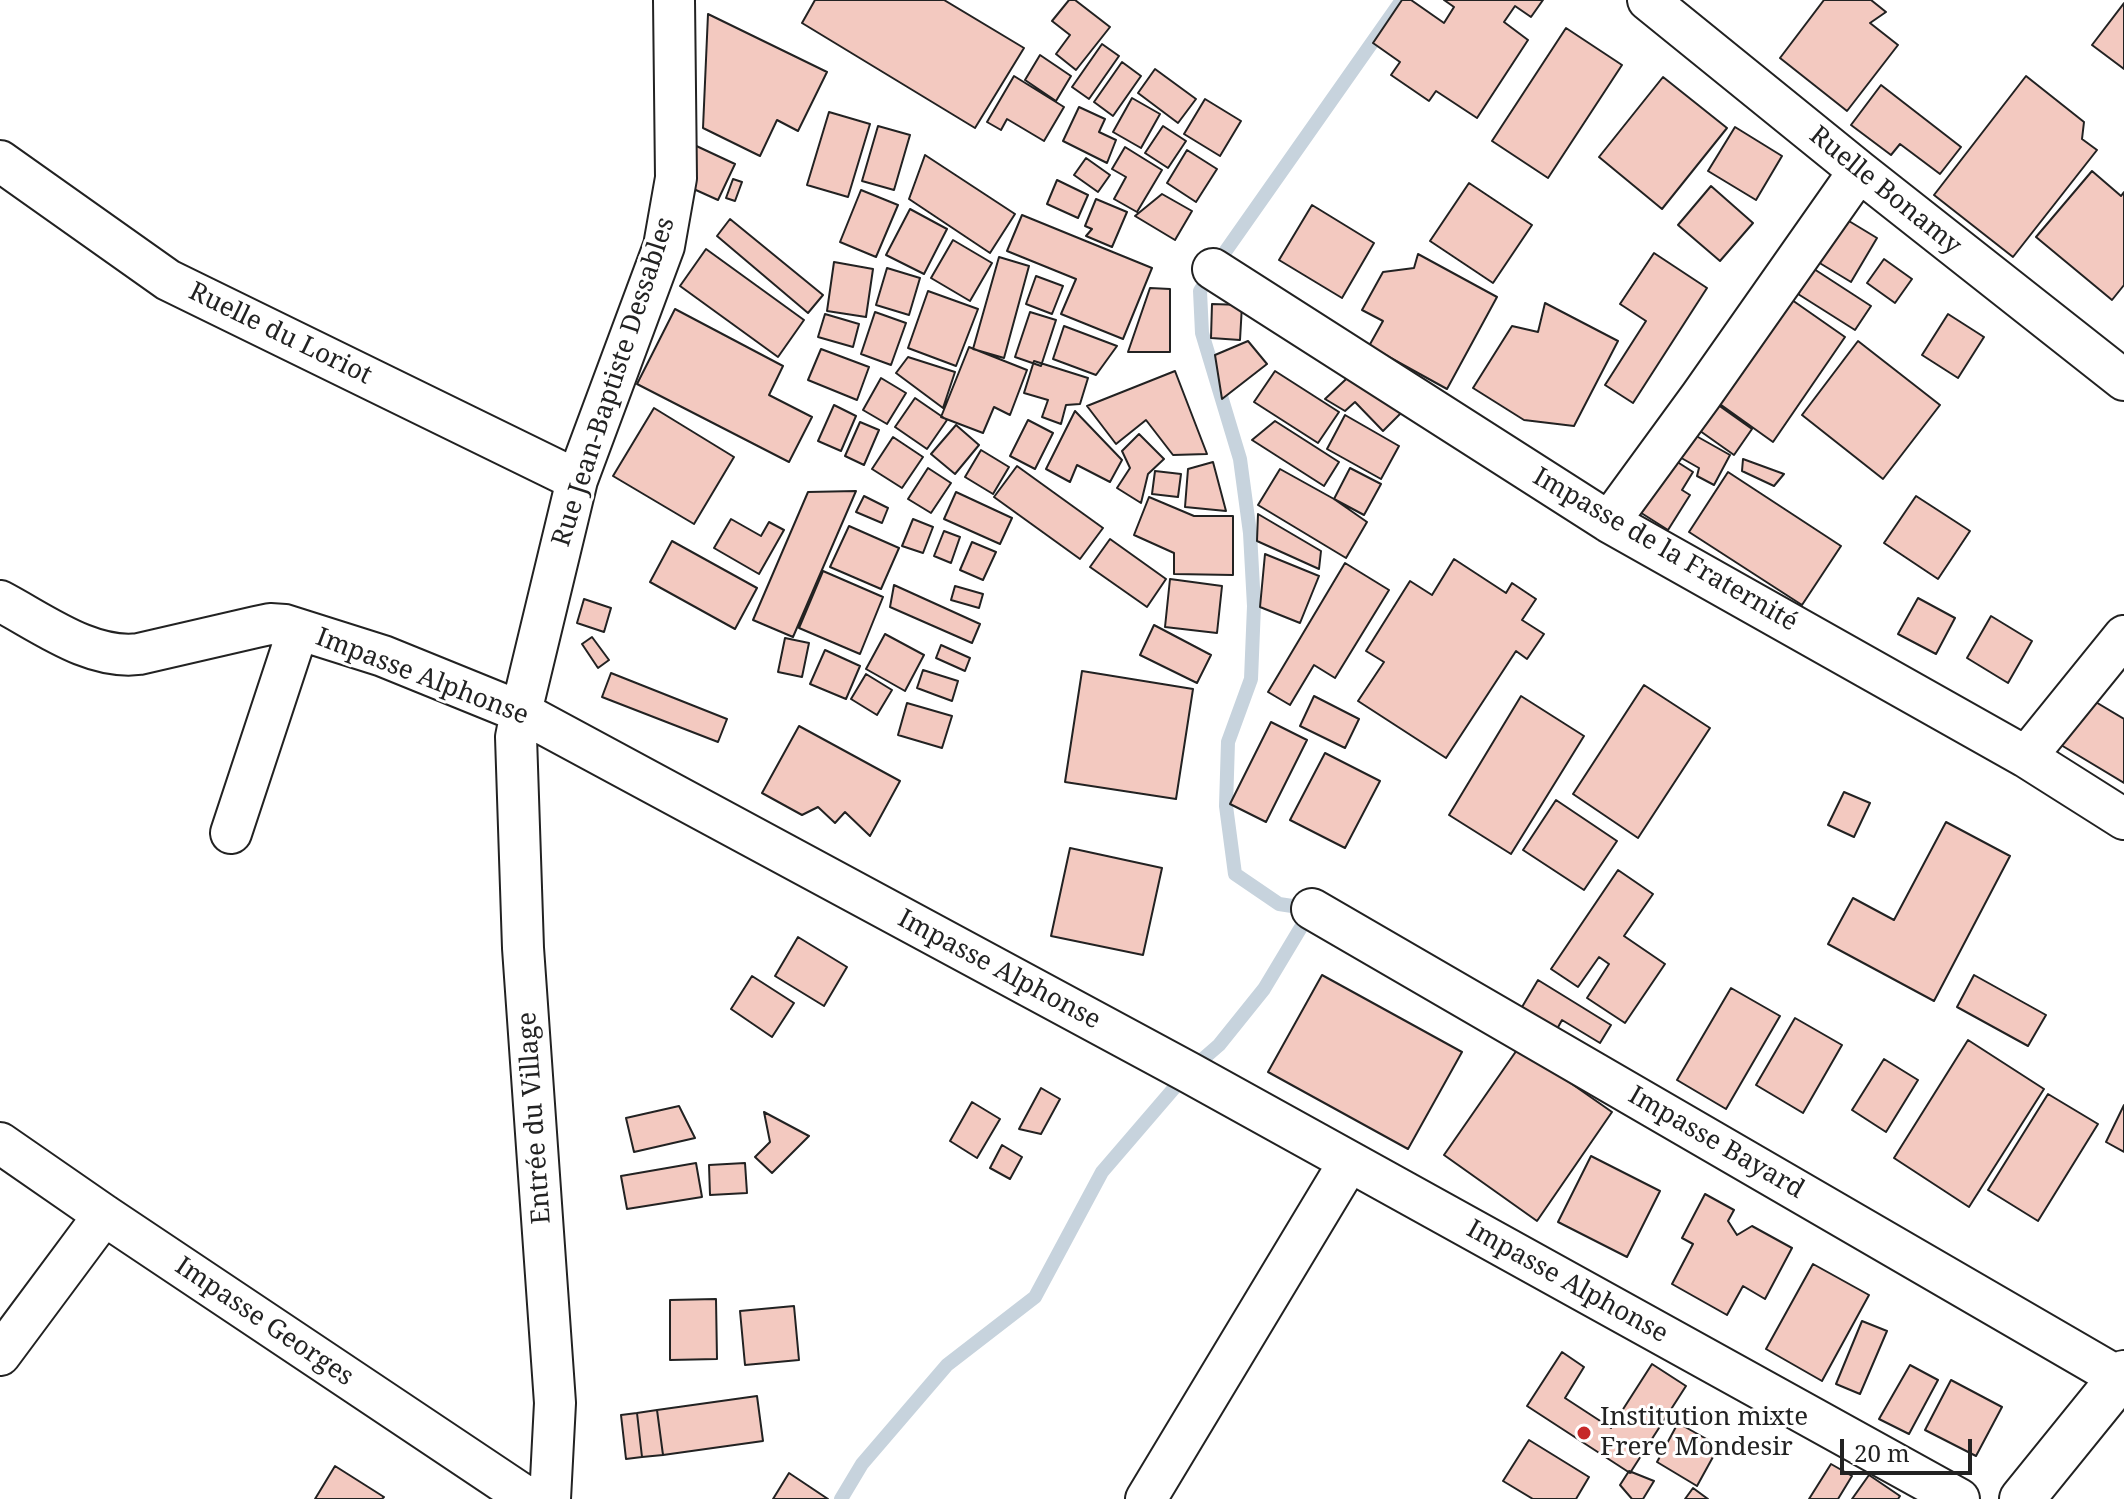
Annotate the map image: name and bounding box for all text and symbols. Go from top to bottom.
street label: Ruelle Bonamy [1803,120,1967,262]
street label: Rue Jean-Baptiste Dessables [546,214,682,550]
street label: Ruelle du Loriot [184,276,376,392]
street label: Impasse de la Fraternité [1527,461,1803,639]
street label: Impasse Alphonse [311,622,533,732]
street label: Impasse Alphonse [892,903,1106,1037]
street label: Entrée du Village [512,1011,558,1225]
street label: Impasse Bayard [1623,1080,1809,1206]
street label: Impasse Alphonse [1461,1214,1673,1350]
street label: Impasse Georges [169,1251,359,1393]
place label: Institution mixte Frere Mondesir [1600,1402,1808,1464]
scale bar [1844,1423,1976,1473]
marker: Institution mixte Frere Mondesir [1575,1424,1593,1442]
text: 20 m [1854,1436,1910,1469]

